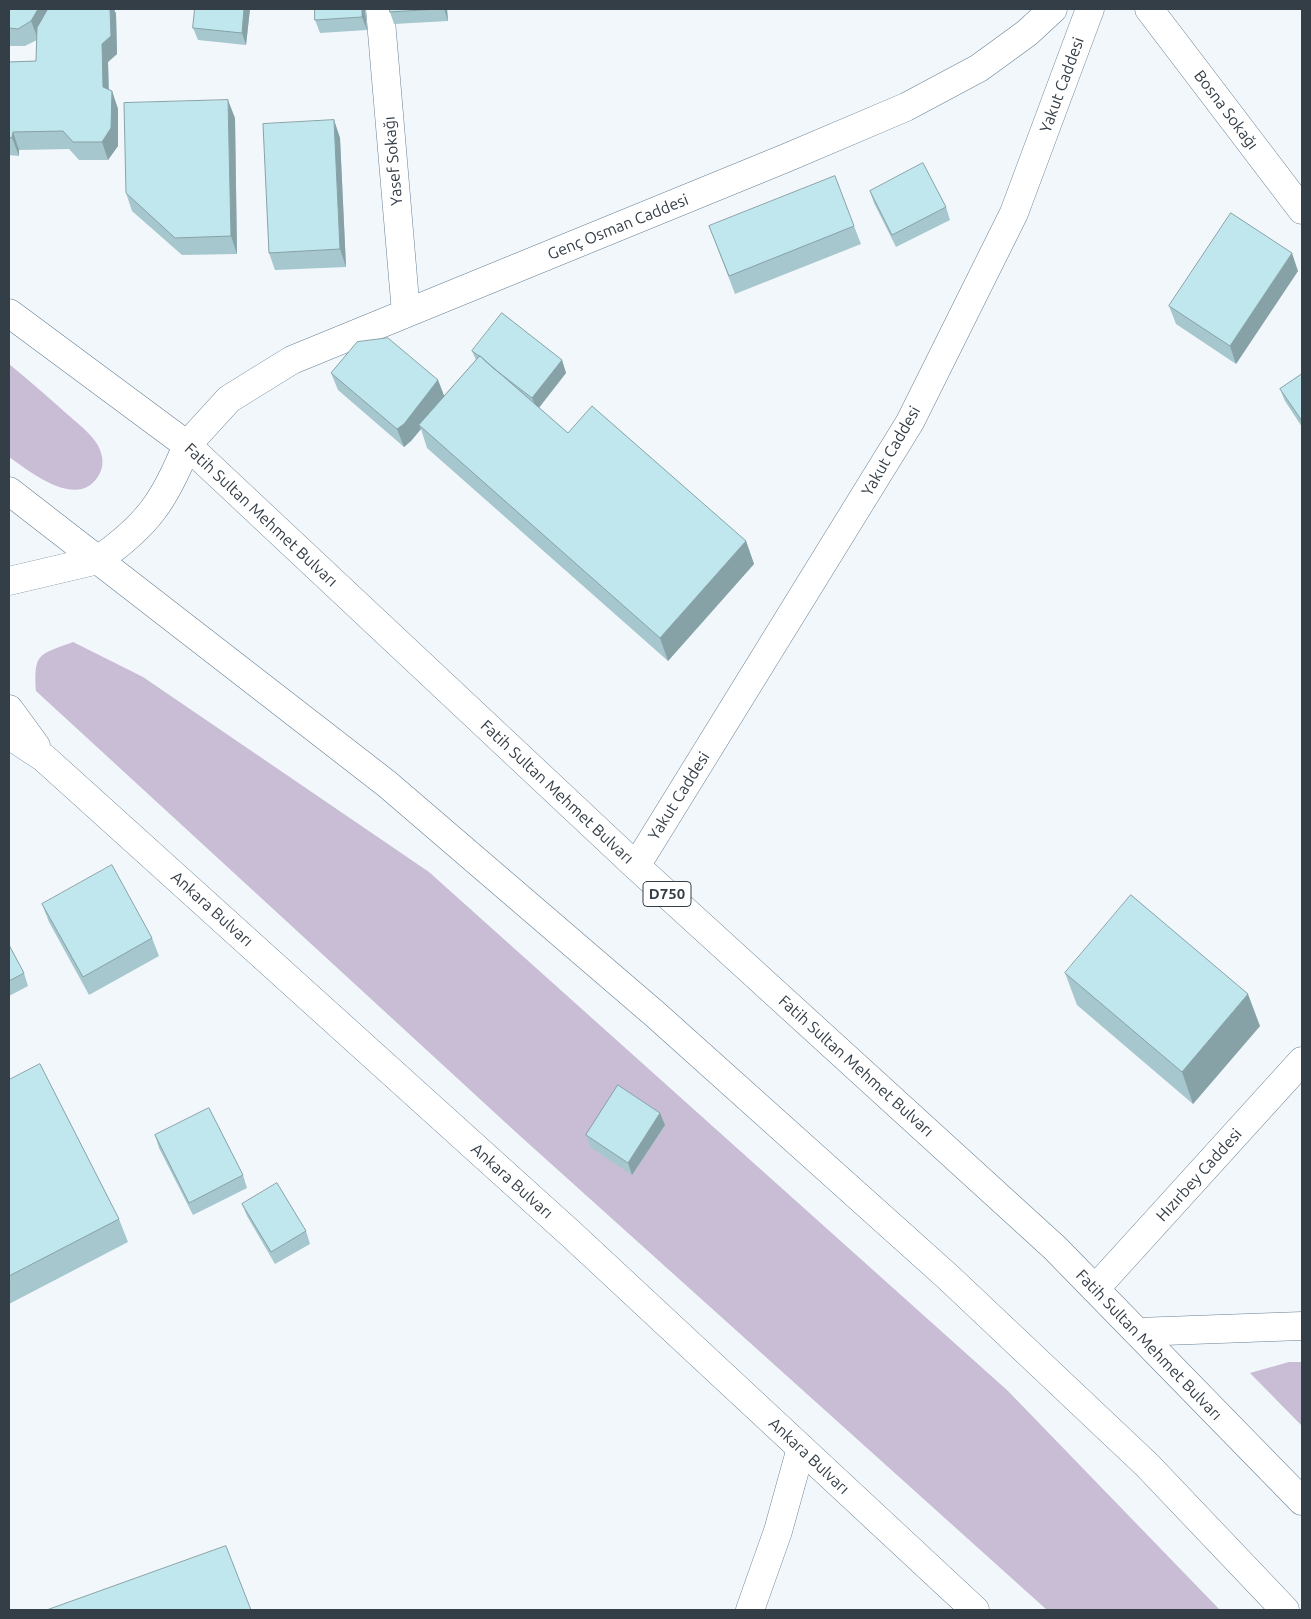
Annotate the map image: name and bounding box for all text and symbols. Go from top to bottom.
street label: Yakut Caddesi [1036,34,1088,136]
street label: Bosna Sokağı [1190,66,1262,154]
street label: Yasef Sokağı [380,116,406,206]
street label: Genç Osman Caddesi [545,190,691,264]
street label: Yakut Caddesi [858,403,924,499]
street label: Fatih Sultan Mehmet Bulvarı [181,439,341,591]
street label: Fatih Sultan Mehmet Bulvarı [477,716,637,868]
street label: Yakut Caddesi [644,748,714,844]
street label: Ankara Bulvarı [167,867,257,951]
road number: D750 [643,882,691,906]
street label: Fatih Sultan Mehmet Bulvarı [775,991,937,1141]
street label: Hızırbey Caddesi [1152,1125,1246,1225]
street label: Ankara Bulvarı [467,1139,557,1223]
street label: Fatih Sultan Mehmet Bulvarı [1072,1266,1226,1424]
street label: Ankara Bulvarı [765,1414,853,1498]

